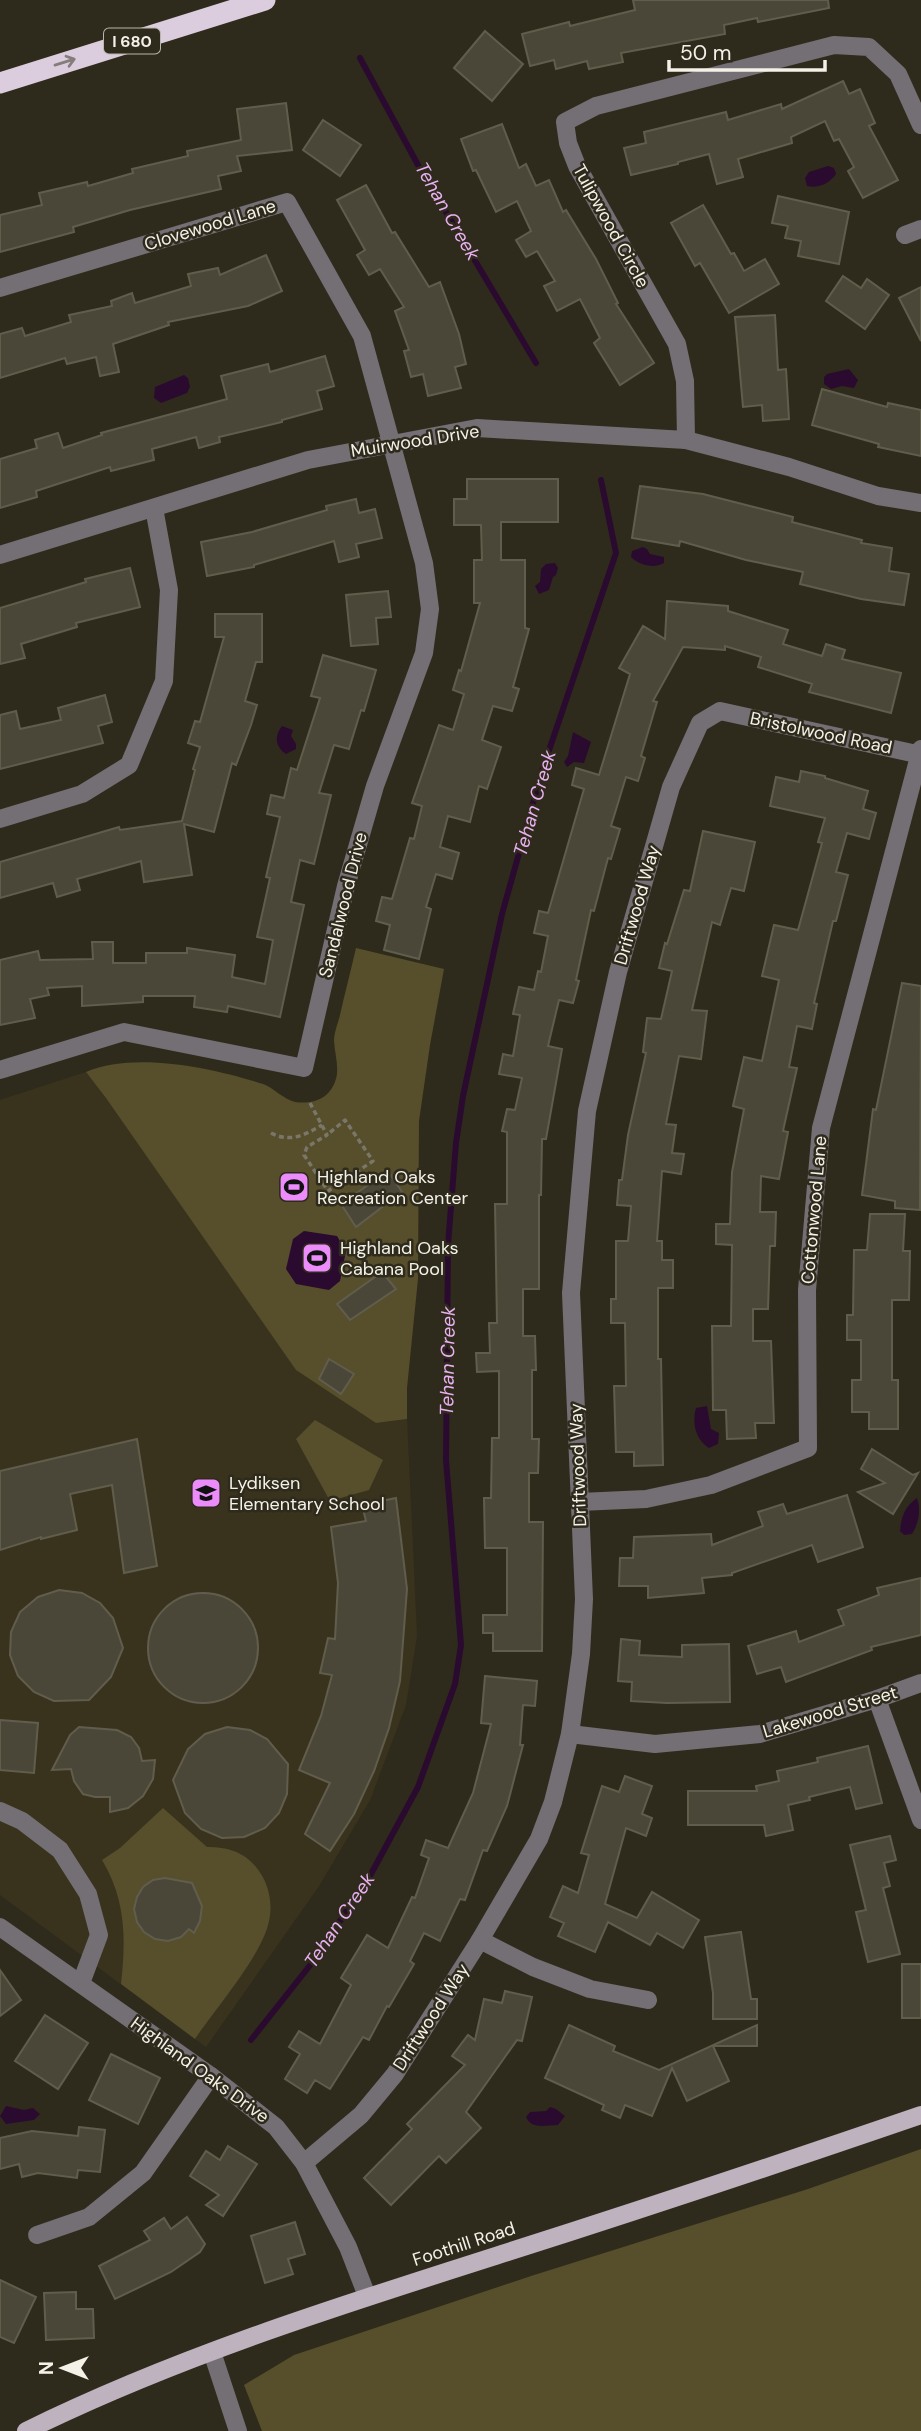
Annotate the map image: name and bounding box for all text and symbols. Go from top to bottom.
road number: I 680 [104,28,160,54]
scale bar [669,28,825,72]
text: 50 m [680,39,731,67]
one-way arrow [54,55,76,68]
water label: Tehan Creek [409,158,486,265]
street label: Tulipwood Circle [567,160,655,292]
street label: Clovewood Lane [141,194,279,256]
street label: Muirwood Drive [349,419,481,463]
street label: Bristolwood Road [748,706,894,760]
water label: Tehan Creek [507,747,562,859]
street label: Sandalwood Drive [313,830,373,980]
street label: Driftwood Way [608,842,666,968]
street label: Cottonwood Lane [796,1135,832,1285]
place label: Highland Oaks Recreation Center [317,1165,468,1210]
sports icon: Highland Oaks Recreation Center [277,1170,311,1204]
place label: Highland Oaks Cabana Pool [340,1236,459,1281]
sports icon: Highland Oaks Cabana Pool [300,1241,334,1275]
water label: Tehan Creek [434,1306,461,1416]
street label: Driftwood Way [564,1403,592,1527]
place label: Lydiksen Elementary School [229,1471,385,1516]
school or university icon: Lydiksen Elementary School [189,1476,223,1510]
street label: Lakewood Street [760,1680,900,1744]
water label: Tehan Creek [298,1868,381,1973]
street label: Driftwood Way [387,1959,475,2075]
street label: Highland Oaks Drive [126,2012,274,2128]
street label: Foothill Road [410,2216,518,2272]
north arrow [28,2333,98,2403]
text: N [34,2361,59,2375]

